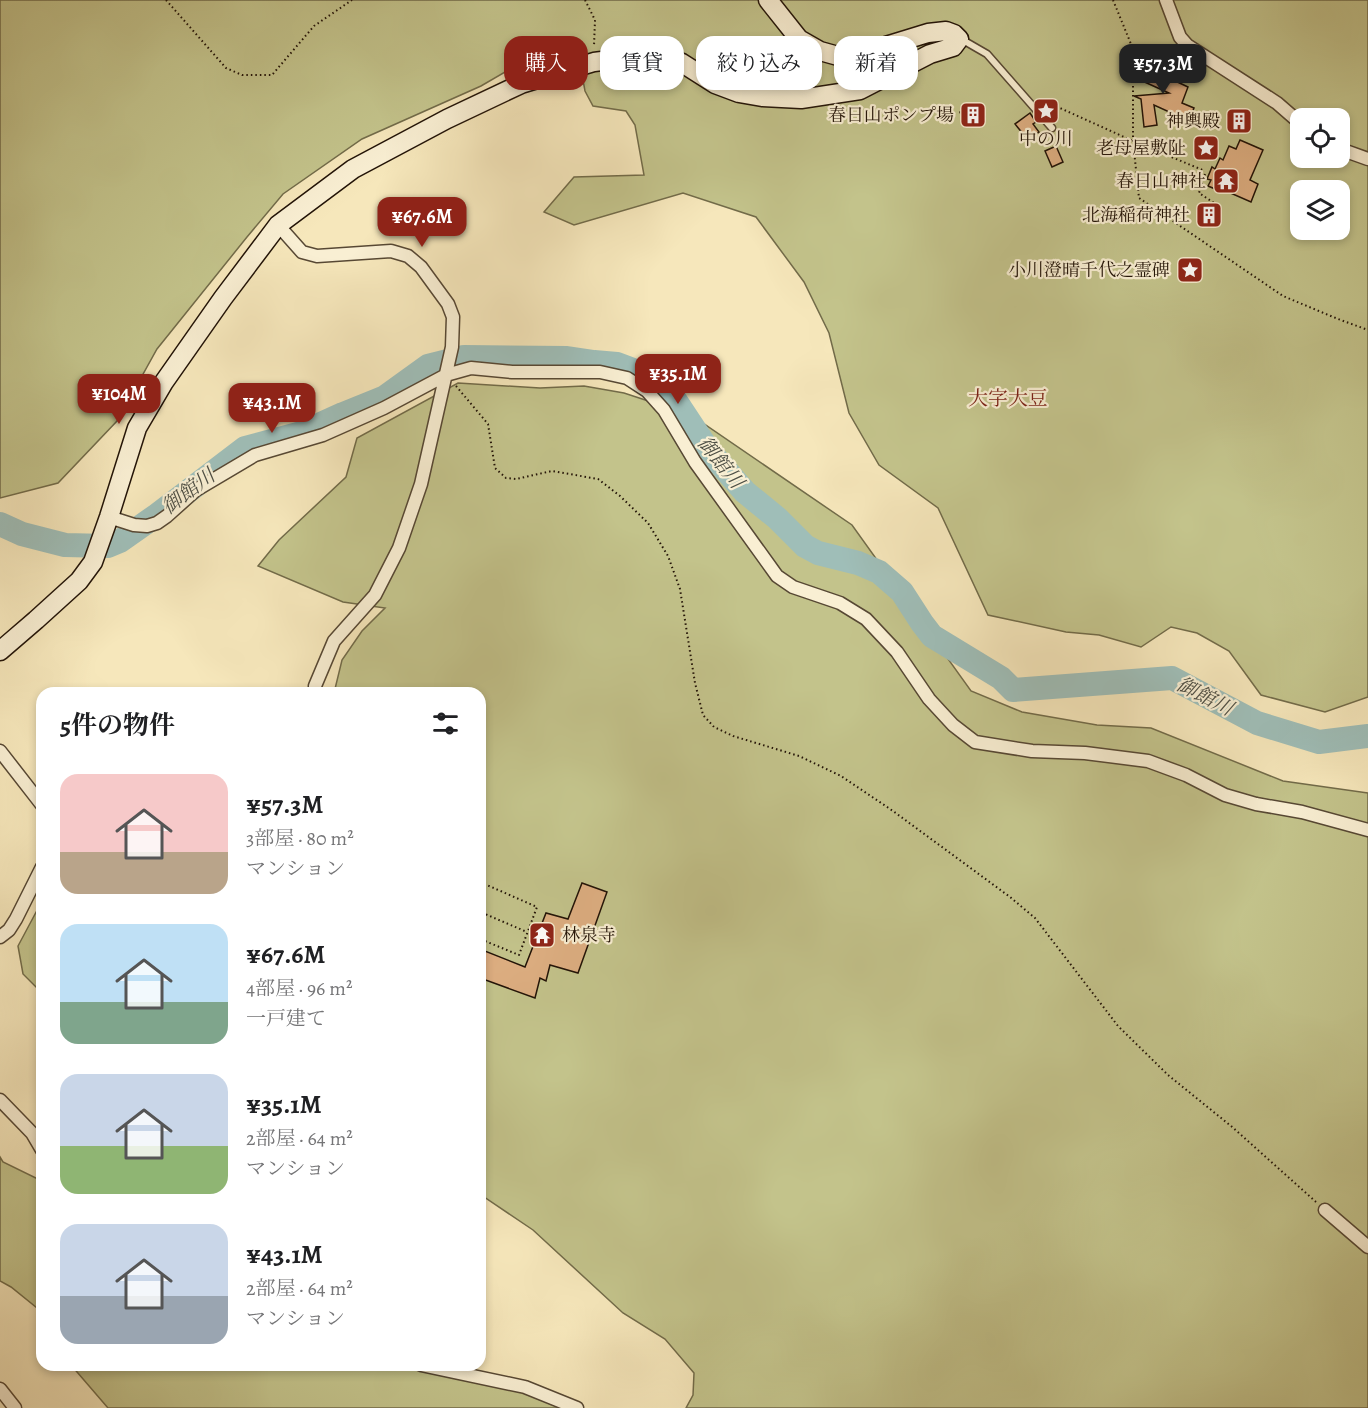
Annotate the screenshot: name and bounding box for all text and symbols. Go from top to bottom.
chip: 購入 [504,36,588,90]
chip: 賃貸 [600,36,684,90]
chip: 絞り込み [696,36,822,90]
chip: 新着 [834,36,918,90]
pin: ¥57.3M [1114,44,1212,95]
text: ¥57.3M [1133,50,1193,77]
place icon: 中の川 [1031,96,1061,126]
building icon: 春日山ポンプ場 [958,100,988,130]
place label: 春日山ポンプ場 [828,103,954,127]
building icon: 神輿殿 [1224,106,1254,136]
map controls [1290,108,1350,240]
button: locate [1290,108,1350,168]
place label: 神輿殿 [1166,109,1220,133]
place label: 中の川 [1019,127,1073,151]
place icon: 老母屋敷阯 [1191,133,1221,163]
place label: 老母屋敷阯 [1096,136,1186,160]
temple icon: 春日山神社 [1211,166,1241,196]
place label: 春日山神社 [1116,169,1206,193]
button: layers [1290,180,1350,240]
pin: ¥67.6M [373,197,471,248]
building icon: 北海稲荷神社 [1194,200,1224,230]
text: ¥67.6M [391,203,453,230]
place label: 北海稲荷神社 [1082,203,1190,227]
place icon: 小川澄晴千代之霊碑 [1175,255,1205,285]
place label: 小川澄晴千代之霊碑 [1008,258,1170,282]
pin: ¥35.1M [629,354,727,405]
text: ¥35.1M [649,360,707,387]
pin: ¥104M [77,374,161,425]
text: ¥104M [92,380,146,407]
pin: ¥43.1M [223,383,321,434]
district label: 大字大豆 [968,385,1048,412]
text: ¥43.1M [243,389,301,416]
water label: 御館川 [691,431,751,496]
water label: 御館川 [156,461,222,520]
water label: 御館川 [1172,671,1239,723]
icon: filters [429,707,462,740]
text: 5件の物件 [60,708,175,743]
text: ¥57.3M [246,787,323,822]
icon: home [108,798,180,870]
text: 3部屋 · 80 m² [246,825,354,852]
text: マンション [246,855,345,882]
temple icon: 林泉寺 [527,920,557,950]
place label: 林泉寺 [562,923,616,947]
text: ¥67.6M [246,937,325,972]
icon: home [108,948,180,1020]
text: 4部屋 · 96 m² [246,975,352,1002]
text: 一戸建て [246,1005,326,1032]
text: ¥35.1M [246,1087,322,1122]
icon: home [108,1098,180,1170]
text: 2部屋 · 64 m² [246,1125,353,1152]
text: マンション [246,1155,345,1182]
text: ¥43.1M [246,1237,323,1272]
icon: home [108,1248,180,1320]
text: 2部屋 · 64 m² [246,1275,353,1302]
text: マンション [246,1305,345,1332]

